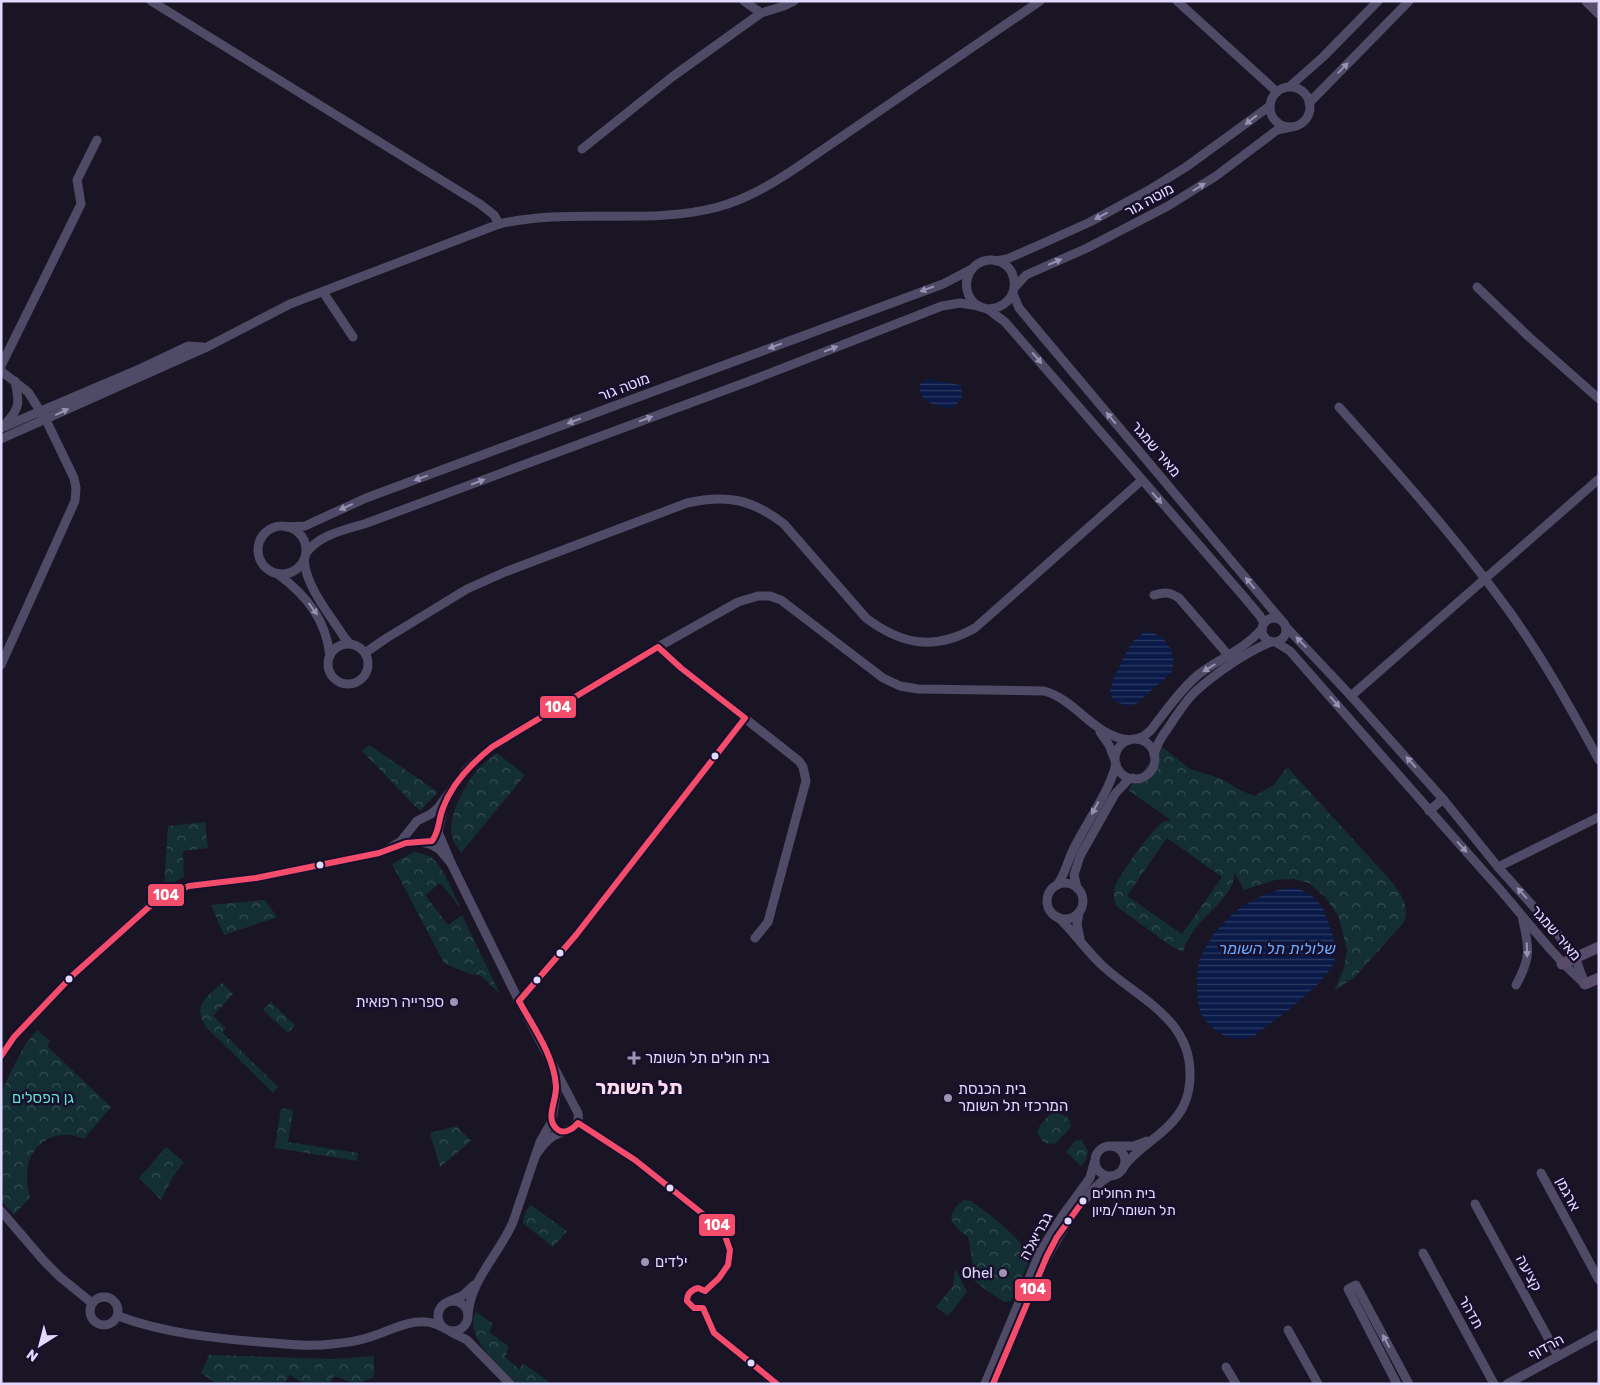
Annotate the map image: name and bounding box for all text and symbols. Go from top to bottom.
one-way arrow [1337,63,1349,75]
one-way arrow [1244,115,1257,125]
street label: מוטה גור [1121,179,1177,221]
one-way arrow [1192,182,1205,191]
one-way arrow [1094,212,1109,220]
one-way arrow [1048,257,1062,265]
one-way arrow [920,286,935,293]
one-way arrow [768,342,782,350]
one-way arrow [824,345,839,353]
one-way arrow [1031,352,1043,364]
street label: מוטה גור [596,369,652,405]
one-way arrow [55,408,69,416]
one-way arrow [1106,412,1117,425]
one-way arrow [639,415,654,422]
one-way arrow [566,417,581,425]
street label: מאיר שמגר [1127,417,1185,481]
one-way arrow [414,475,429,482]
one-way arrow [471,478,486,486]
one-way arrow [1151,491,1163,503]
one-way arrow [339,504,353,512]
one-way arrow [1244,576,1255,589]
one-way arrow [308,602,318,616]
one-way arrow [1295,637,1307,649]
one-way arrow [1203,663,1216,673]
line badge: 104 [539,695,577,719]
one-way arrow [1329,696,1341,708]
text: 104 [545,699,571,716]
unlabelled marker [710,751,720,761]
one-way arrow [1405,757,1417,769]
one-way arrow [1091,801,1099,815]
one-way arrow [1456,841,1468,853]
unlabelled marker [315,860,325,870]
line badge: 104 [147,883,185,907]
text: 104 [153,887,179,904]
one-way arrow [1516,888,1528,900]
street label: מאיר שמגר [1527,901,1585,965]
water label: שלולית תל השומר [1218,939,1336,958]
one-way arrow [1524,942,1532,958]
unlabelled marker [555,948,565,958]
unlabelled marker [64,974,74,984]
unlabelled marker [532,975,542,985]
place label: ספרייה רפואית [355,993,444,1011]
marker: ספרייה רפואית [448,996,460,1008]
place label: בית חולים תל השומר [645,1049,770,1067]
marker: בית חולים תל השומר [627,1051,641,1065]
district label: תל השומר [595,1075,683,1099]
place label: בית הכנסת המרכזי תל השומר [958,1080,1068,1115]
park label: גן הפסלים [12,1089,74,1107]
marker: בית הכנסת המרכזי תל השומר [942,1092,954,1104]
street label: ארגמן [1552,1174,1584,1214]
unlabelled marker [665,1183,675,1193]
place label: בית החולים תל השומר/מיון [1092,1185,1176,1219]
marker: בית החולים תל השומר/מיון [1078,1196,1088,1206]
street label: גבריאלה [1015,1209,1057,1263]
line badge: 104 [698,1213,736,1237]
unlabelled marker [1063,1216,1073,1226]
text: 104 [704,1217,730,1234]
street label: קציעה [1512,1252,1546,1294]
place label: ילדים [655,1253,687,1271]
marker: ילדים [639,1256,651,1268]
place label: Ohel [962,1264,993,1282]
marker: Ohel [997,1267,1009,1279]
line badge: 104 [1014,1278,1052,1302]
text: 104 [1020,1281,1046,1298]
street label: תדהר [1455,1292,1487,1332]
north arrow [15,1320,65,1370]
street label: הרדוף [1525,1330,1567,1364]
one-way arrow [1382,1333,1390,1348]
text: N [24,1345,42,1365]
unlabelled marker [746,1358,756,1368]

